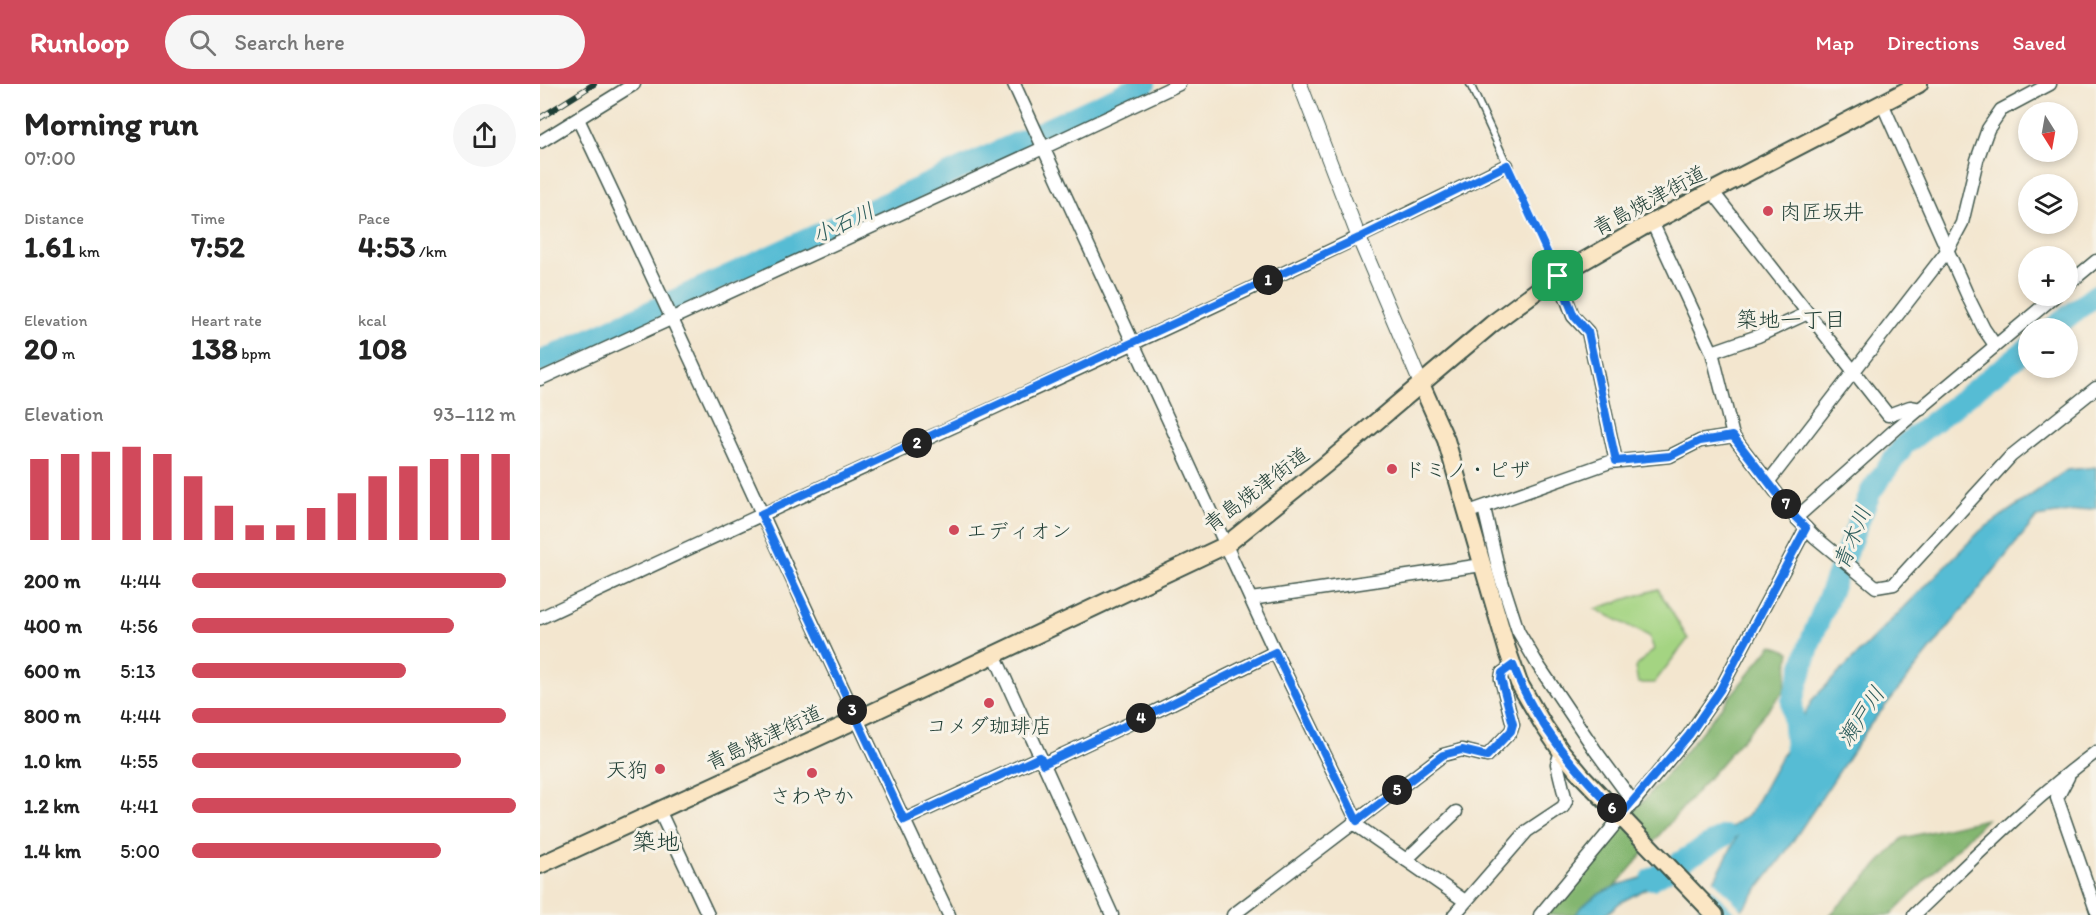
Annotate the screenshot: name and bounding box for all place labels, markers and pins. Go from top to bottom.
place label: 肉匠坂井 [1780,199,1864,224]
marker: 肉匠坂井 [1761,204,1775,218]
pin [1532,250,1583,301]
pin: 1 [1253,265,1283,295]
pin: 2 [902,428,932,458]
place label: ドミノ・ピザ [1404,457,1530,482]
marker: ドミノ・ピザ [1385,462,1399,476]
pin: 7 [1771,489,1801,519]
place label: エディオン [966,518,1072,543]
marker: エディオン [947,523,961,537]
pin: 3 [837,695,867,725]
marker: コメダ珈琲店 [982,696,996,710]
pin: 4 [1126,703,1156,733]
place label: コメダ珈琲店 [926,713,1052,738]
place label: 天狗 [606,757,648,782]
marker: 天狗 [653,762,667,776]
marker: さわやか [805,766,819,780]
pin: 5 [1382,775,1412,805]
place label: さわやか [770,783,854,808]
pin: 6 [1597,793,1627,823]

